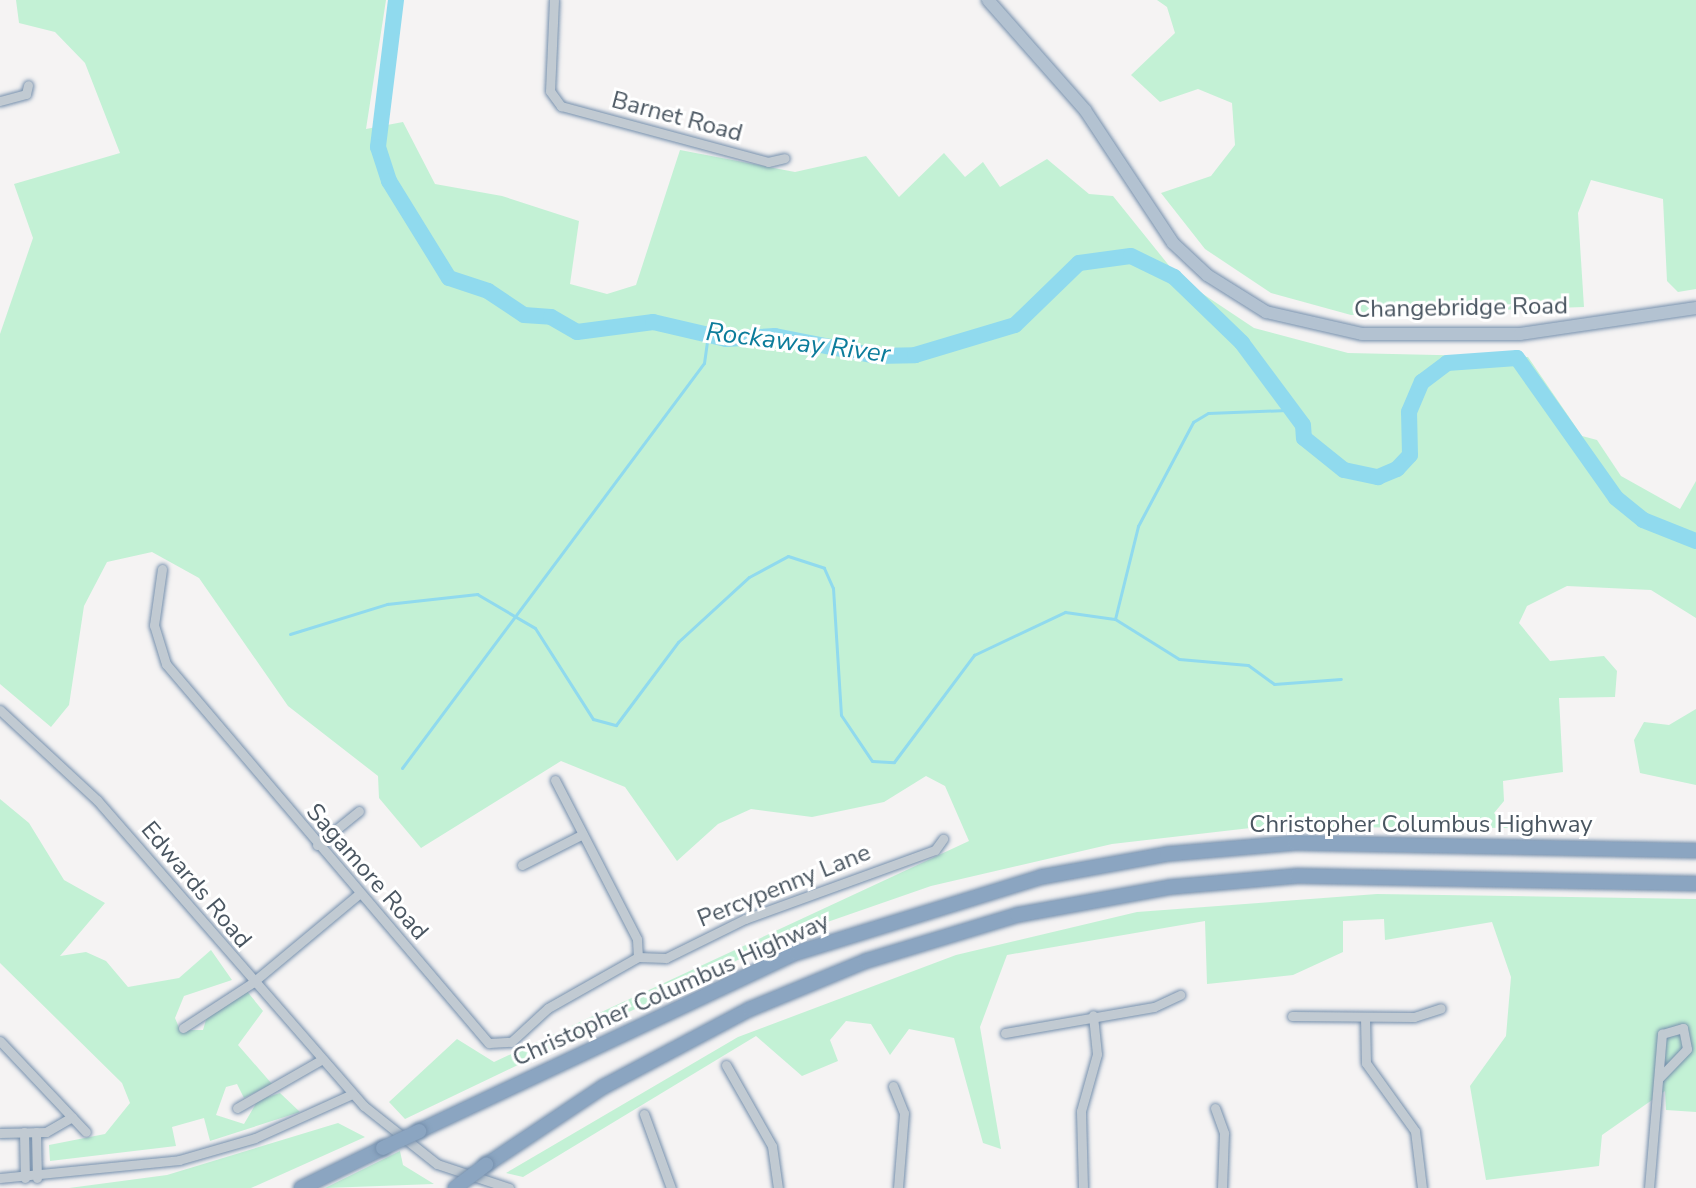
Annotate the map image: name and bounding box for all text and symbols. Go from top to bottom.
street label: Barnet Road [608,86,746,148]
street label: Changebridge Road [1354,292,1568,324]
water label: Rockaway River [704,316,892,370]
street label: Sagamore Road [300,798,434,946]
street label: Christopher Columbus Highway [1249,811,1593,839]
street label: Edwards Road [135,816,257,954]
street label: Percypenny Lane [693,838,875,934]
street label: Christopher Columbus Highway [508,907,834,1073]

